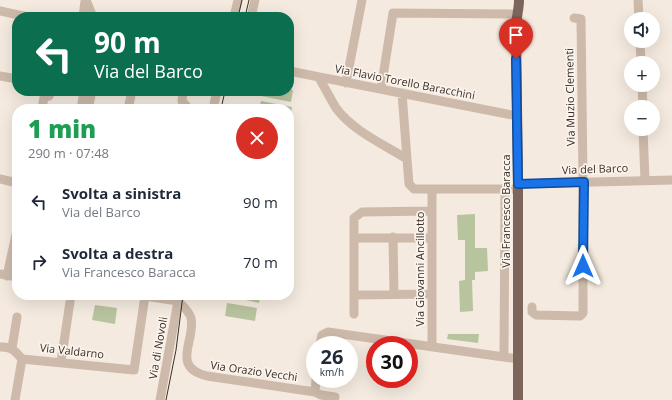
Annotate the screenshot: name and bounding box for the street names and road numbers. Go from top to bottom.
street label: Via Muzio Clementi [561,48,578,146]
street label: Via Flavio Torello Baracchini [334,61,476,102]
street label: Via Francesco Baracca [498,154,513,268]
street label: Via del Barco [562,160,629,177]
street label: Via Giovanni Ancillotto [412,211,427,326]
street label: Via di Novoli [145,315,170,380]
street label: Via Valdarno [39,340,105,361]
street label: Via Orazio Vecchi [210,357,299,384]

